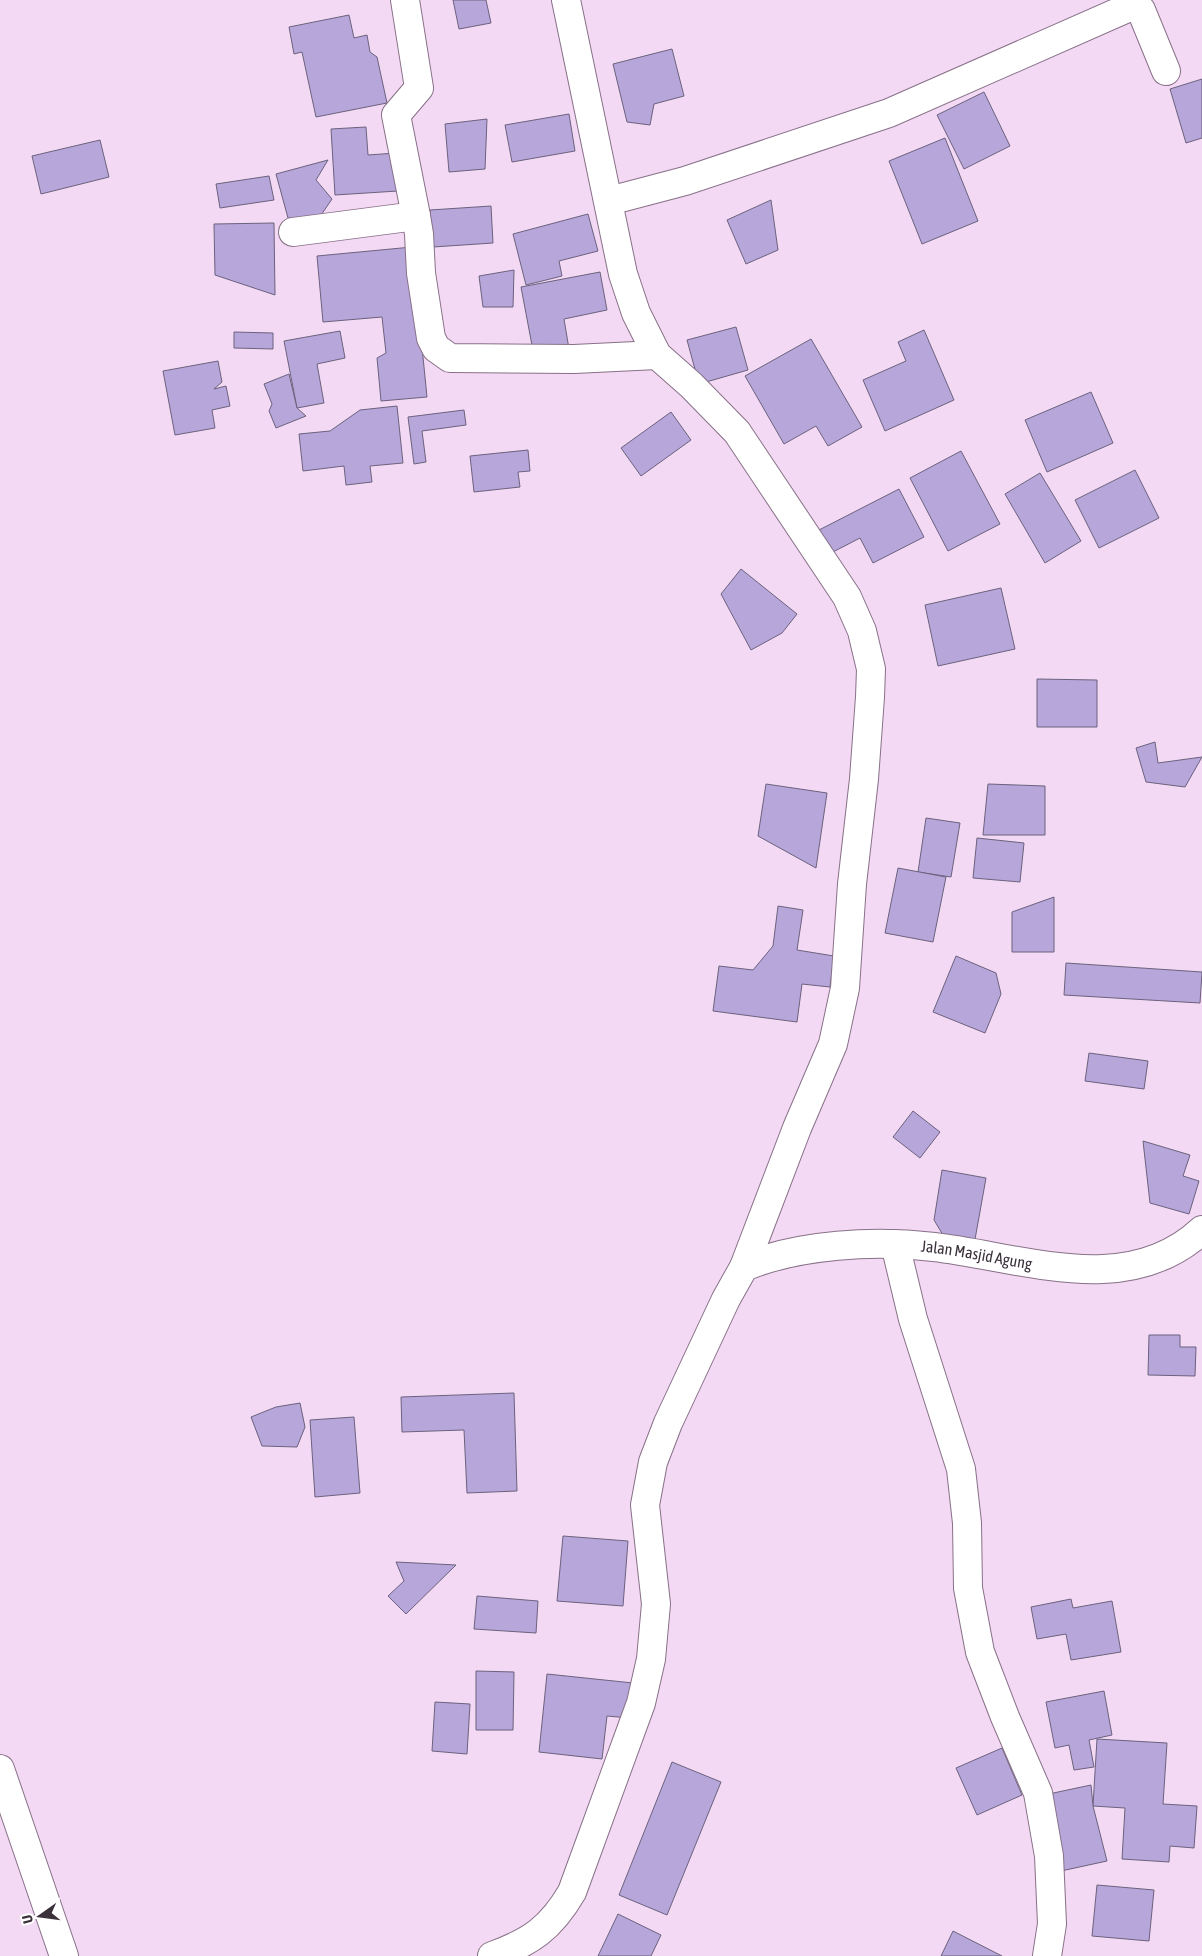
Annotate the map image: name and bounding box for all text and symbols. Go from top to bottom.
street label: Jalan Masjid Agung [920,1237,1033,1273]
north arrow [15,1891,65,1941]
text: U [19,1913,36,1925]

